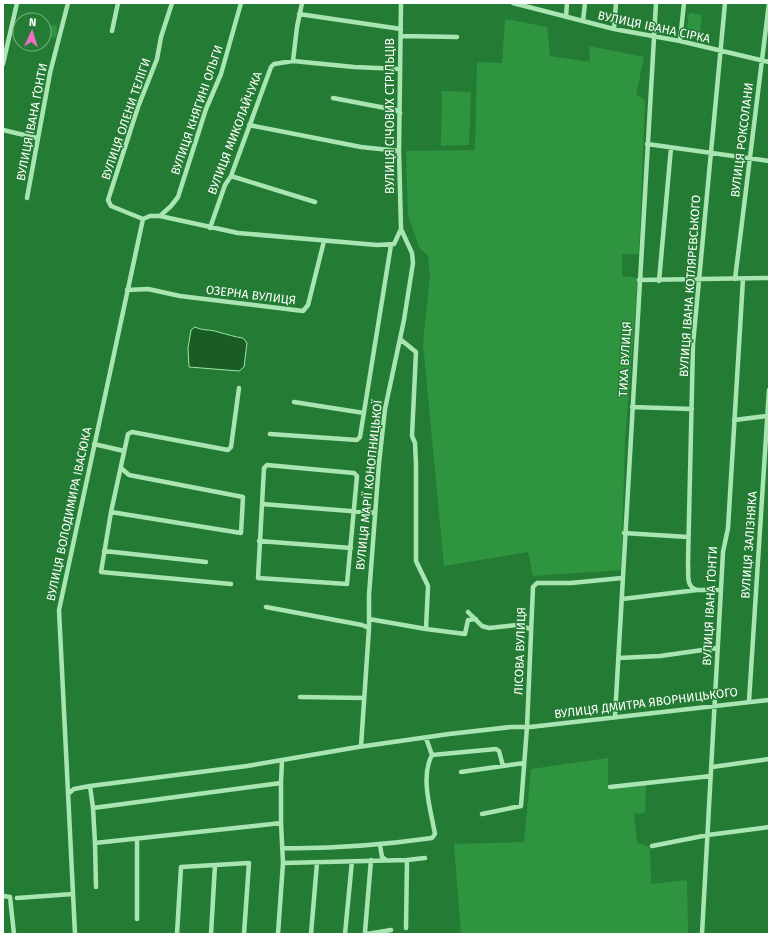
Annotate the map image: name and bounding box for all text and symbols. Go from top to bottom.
street label: ВУЛИЦЯ ІВАНА СІРКА [596,8,712,46]
north arrow [12,12,52,52]
text: N [29,16,37,29]
street label: ВУЛИЦЯ СІЧОВИХ СТРІЛЬЦІВ [383,38,397,194]
street label: ВУЛИЦЯ КНЯГИНІ ОЛЬГИ [168,43,226,177]
street label: ВУЛИЦЯ ОЛЕНИ ТЕЛІГИ [99,56,153,182]
street label: ВУЛИЦЯ ІВАНА ҐОНТИ [14,62,50,182]
street label: ВУЛИЦЯ МИКОЛАЙЧУКА [204,69,265,197]
street label: ВУЛИЦЯ РОКСОЛАНИ [728,82,756,198]
street label: ВУЛИЦЯ ІВАНА КОТЛЯРЕВСЬКОГО [677,195,703,377]
street label: ОЗЕРНА ВУЛИЦЯ [205,283,297,307]
street label: ТИХА ВУЛИЦЯ [616,321,634,397]
street label: ВУЛИЦЯ МАРІЇ КОНОПНИЦЬКОЇ [352,399,385,571]
street label: ВУЛИЦЯ ВОЛОДИМИРА ІВАСЮКА [44,426,94,602]
street label: ВУЛИЦЯ ЗАЛІЗНЯКА [738,491,760,599]
street label: ВУЛИЦЯ ІВАНА ҐОНТИ [700,546,720,666]
street label: ЛІСОВА ВУЛИЦЯ [511,607,529,695]
street label: ВУЛИЦЯ ДМИТРА ЯВОРНИЦЬКОГО [553,685,739,721]

